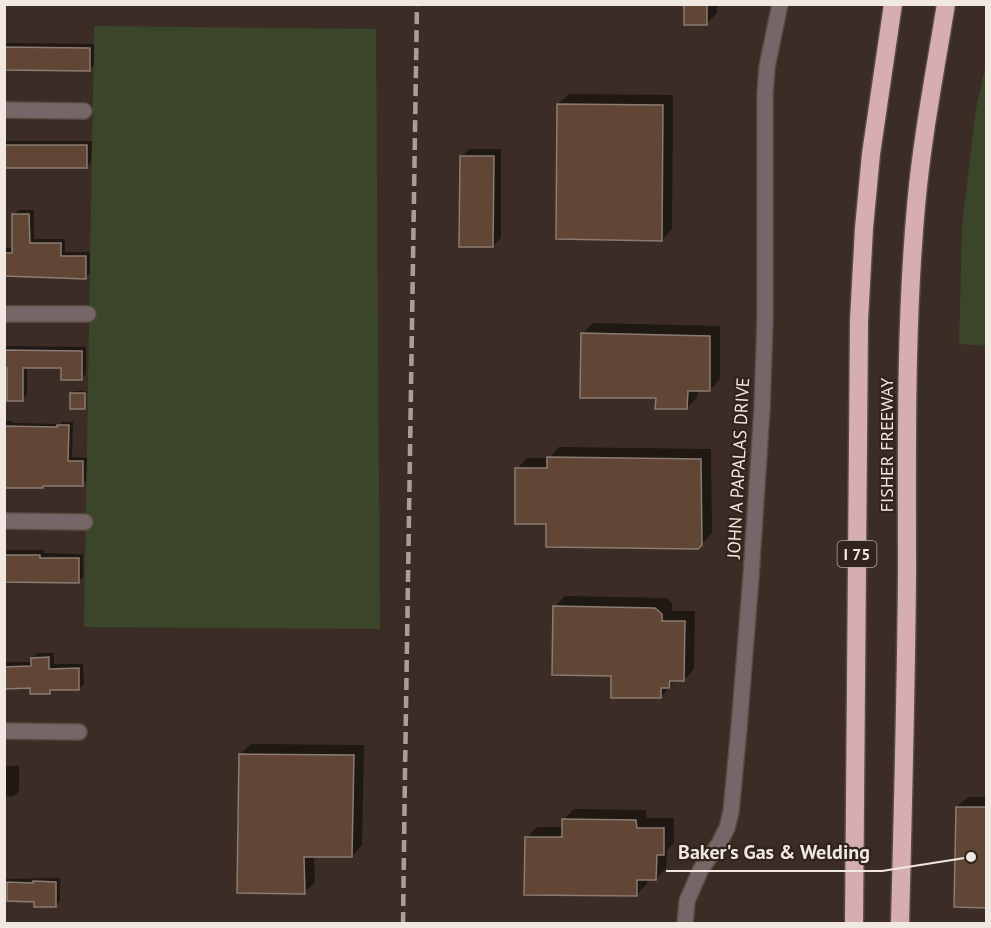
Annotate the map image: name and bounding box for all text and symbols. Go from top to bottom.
street label: JOHN A PAPALAS DRIVE [722,377,754,560]
street label: FISHER FREEWAY [875,378,898,512]
road number: I 75 [838,541,876,567]
callout: Baker's Gas & Welding [666,833,882,871]
text: Baker's Gas & Welding [678,839,870,865]

